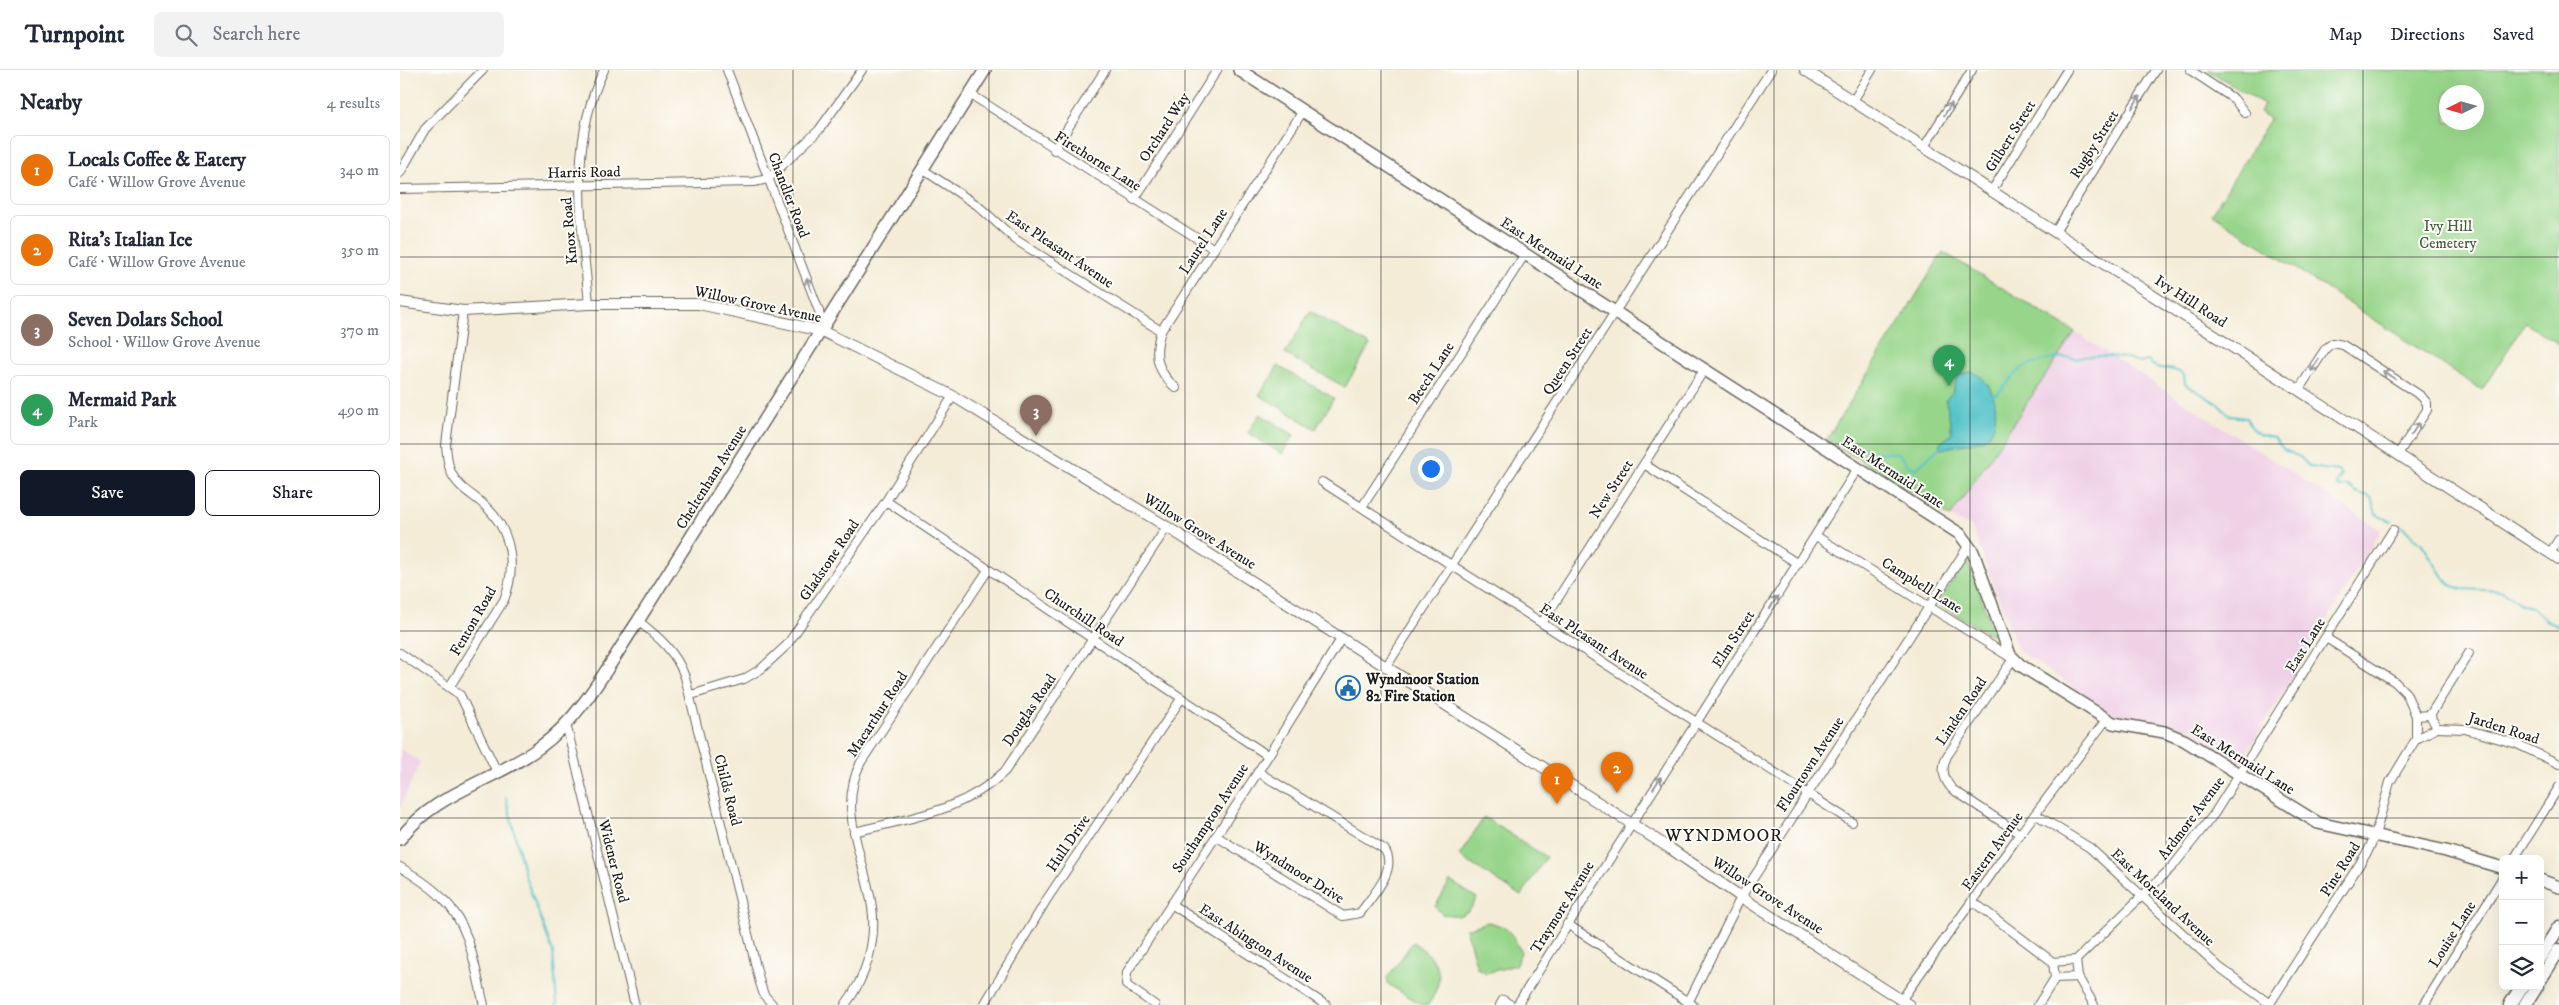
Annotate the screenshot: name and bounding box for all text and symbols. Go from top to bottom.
search box [154,12,504,57]
text: Turnpoint [25,20,124,50]
icon: search [172,21,200,49]
text: Search here [212,23,300,46]
text: Map [2329,24,2362,46]
text: Directions [2390,24,2465,46]
text: Saved [2493,24,2534,46]
north arrow [2439,85,2484,130]
street label: Orchard Way [1135,88,1194,166]
text: Nearby [20,90,82,116]
text: 4 results [327,93,380,113]
one-way arrow [2132,95,2142,109]
street label: Gilbert Street [1981,97,2040,176]
one-way arrow [1943,102,1953,116]
street label: Rugby Street [2066,106,2123,182]
street label: Firethorne Lane [1051,127,1145,196]
text: Locals Coffee & Eatery [68,149,246,172]
street label: Chandler Road [764,150,814,241]
text: 1 [34,160,40,180]
text: 340 m [340,160,379,180]
street label: Harris Road [547,162,621,183]
text: Café · Willow Grove Avenue [68,172,246,192]
street label: Knox Road [557,196,582,265]
street label: Laurel Lane [1175,205,1232,278]
street label: East Pleasant Avenue [1002,206,1117,293]
street label: East Mermaid Lane [1497,213,1607,294]
park label: Ivy Hill Cemetery [2419,217,2478,253]
text: Rita's Italian Ice [68,229,192,252]
text: 2 [33,240,41,260]
text: 350 m [341,240,379,260]
text: Café · Willow Grove Avenue [68,252,246,272]
street label: Ivy Hill Road [2151,271,2231,332]
one-way arrow [804,277,813,293]
street label: Willow Grove Avenue [692,282,823,327]
text: Seven Dolars School [68,309,223,332]
text: 3 [34,320,40,340]
text: 370 m [341,320,379,340]
street label: Queen Street [1538,324,1597,399]
text: School · Willow Grove Avenue [68,332,260,352]
street label: Beech Lane [1404,338,1459,408]
pin: 4 [1933,345,1965,386]
one-way arrow [2310,357,2320,371]
one-way arrow [2382,370,2396,380]
text: Mermaid Park [68,389,176,412]
pin: 3 [1020,395,1052,436]
text: 4 [32,400,42,420]
text: 490 m [338,400,379,420]
text: Park [68,412,98,432]
street label: Cheltenham Avenue [672,422,751,533]
one-way arrow [2410,423,2420,437]
street label: East Mermaid Lane [1838,432,1948,513]
your location [1418,456,1444,482]
street label: New Street [1585,456,1638,522]
button: Save [20,470,195,516]
button: Share [205,470,380,516]
street label: Willow Grove Avenue [1139,489,1260,574]
street label: Gladstone Road [795,515,864,605]
street label: Campbell Lane [1878,553,1966,618]
street label: Fenton Road [446,583,501,659]
street label: Churchill Road [1040,584,1128,651]
one-way arrow [1769,596,1779,610]
street label: East Pleasant Avenue [1536,599,1652,684]
street label: Elm Street [1708,607,1759,672]
street label: East Lane [2281,614,2330,676]
street label: Macarthur Road [843,667,912,761]
street label: Douglas Road [998,670,1061,750]
place label: Wyndmoor Station 82 Fire Station [1365,670,1479,706]
street label: Linden Road [1932,673,1991,749]
public building icon: Wyndmoor Station 82 Fire Station [1335,675,1361,701]
street label: Jarden Road [2464,707,2542,749]
street label: Flourtown Avenue [1773,713,1848,815]
street label: East Mermaid Lane [2187,720,2298,799]
street label: Childs Road [709,752,746,828]
pin: 2 [1601,752,1633,793]
street label: Southampton Avenue [1168,760,1253,877]
pin: 1 [1541,763,1573,804]
street label: Ardmore Avenue [2154,773,2229,864]
one-way arrow [1652,776,1662,790]
street label: Eastern Avenue [1957,808,2027,894]
street label: Hull Drive [1042,811,1095,876]
street label: Widener Road [594,817,633,905]
district label: WYNDMOOR [1664,825,1783,847]
street label: Wyndmoor Drive [1249,836,1348,908]
street label: Pine Road [2316,838,2365,900]
street label: East Moreland Avenue [2107,844,2219,950]
street label: Willow Grove Avenue [1708,852,1827,939]
map controls [2499,855,2544,990]
button: + [2499,855,2544,900]
street label: Traymore Avenue [1526,857,1598,957]
street label: Louise Lane [2425,897,2480,971]
street label: East Abington Avenue [1195,900,1316,987]
button: − [2499,900,2544,945]
button: layers [2499,945,2544,990]

